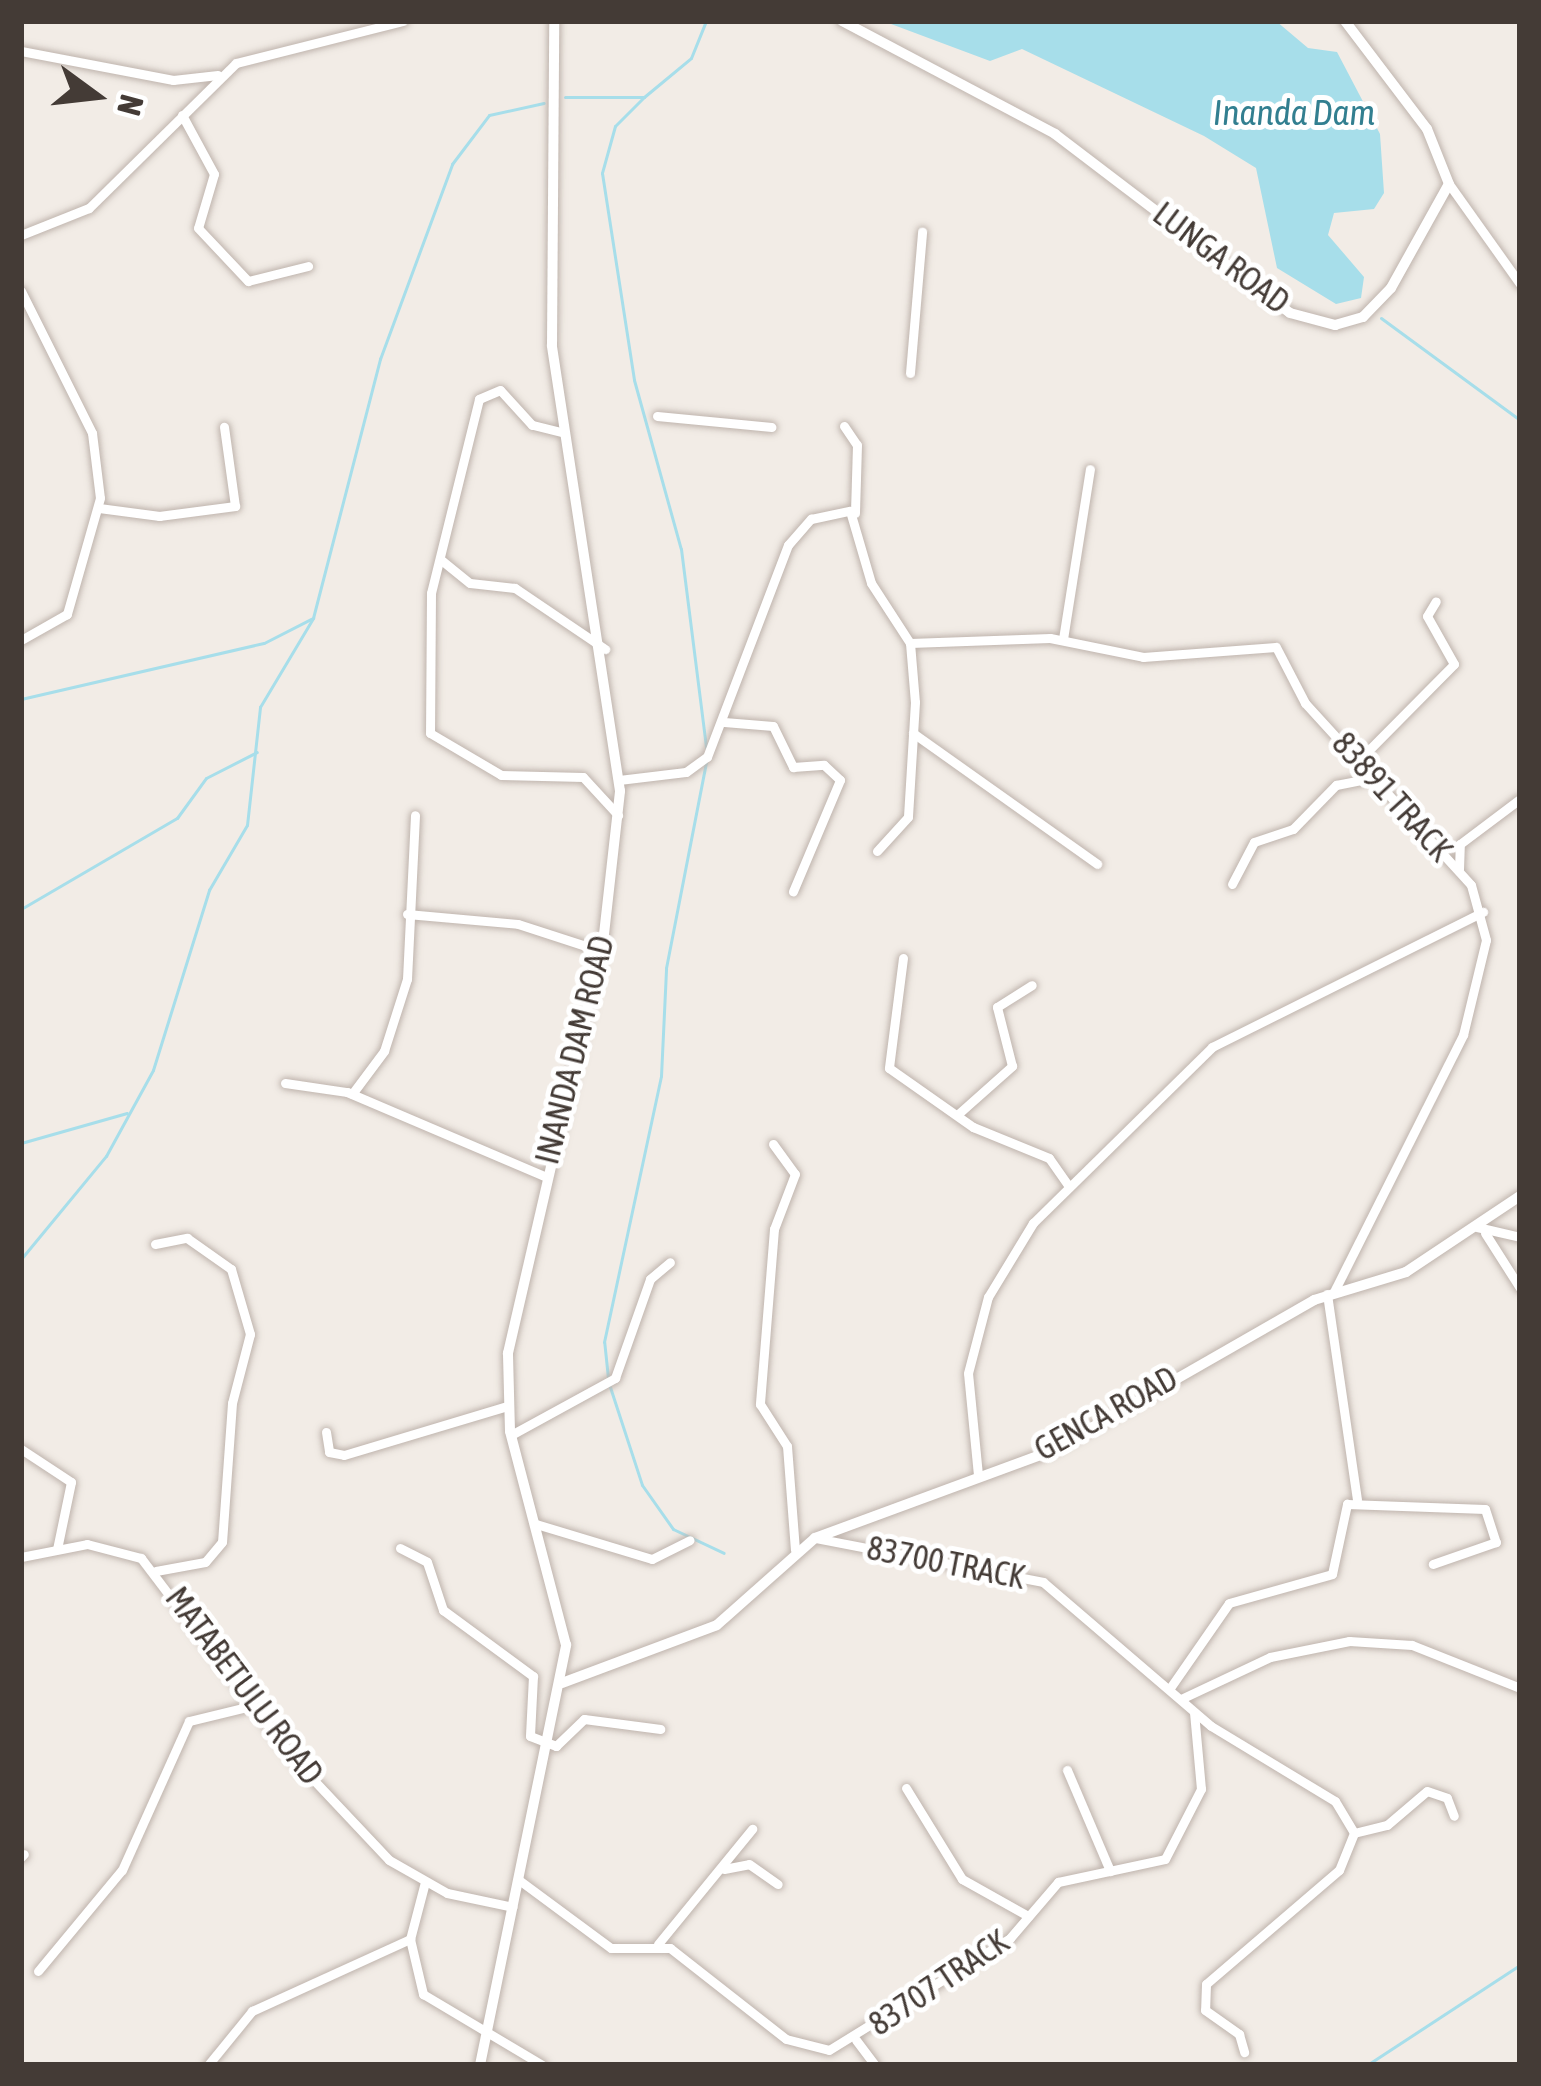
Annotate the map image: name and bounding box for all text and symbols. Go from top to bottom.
north arrow [36,36,156,156]
text: N [110,91,152,120]
water label: Inanda Dam [1213,91,1375,135]
street label: LUNGA ROAD [1145,194,1297,322]
street label: 83891 TRACK [1324,724,1460,870]
street label: INANDA DAM ROAD [527,932,623,1168]
street label: GENCA ROAD [1028,1359,1184,1469]
street label: 83700 TRACK [864,1528,1028,1598]
street label: MATABETULU ROAD [157,1580,331,1792]
street label: 83707 TRACK [862,1922,1016,2044]

